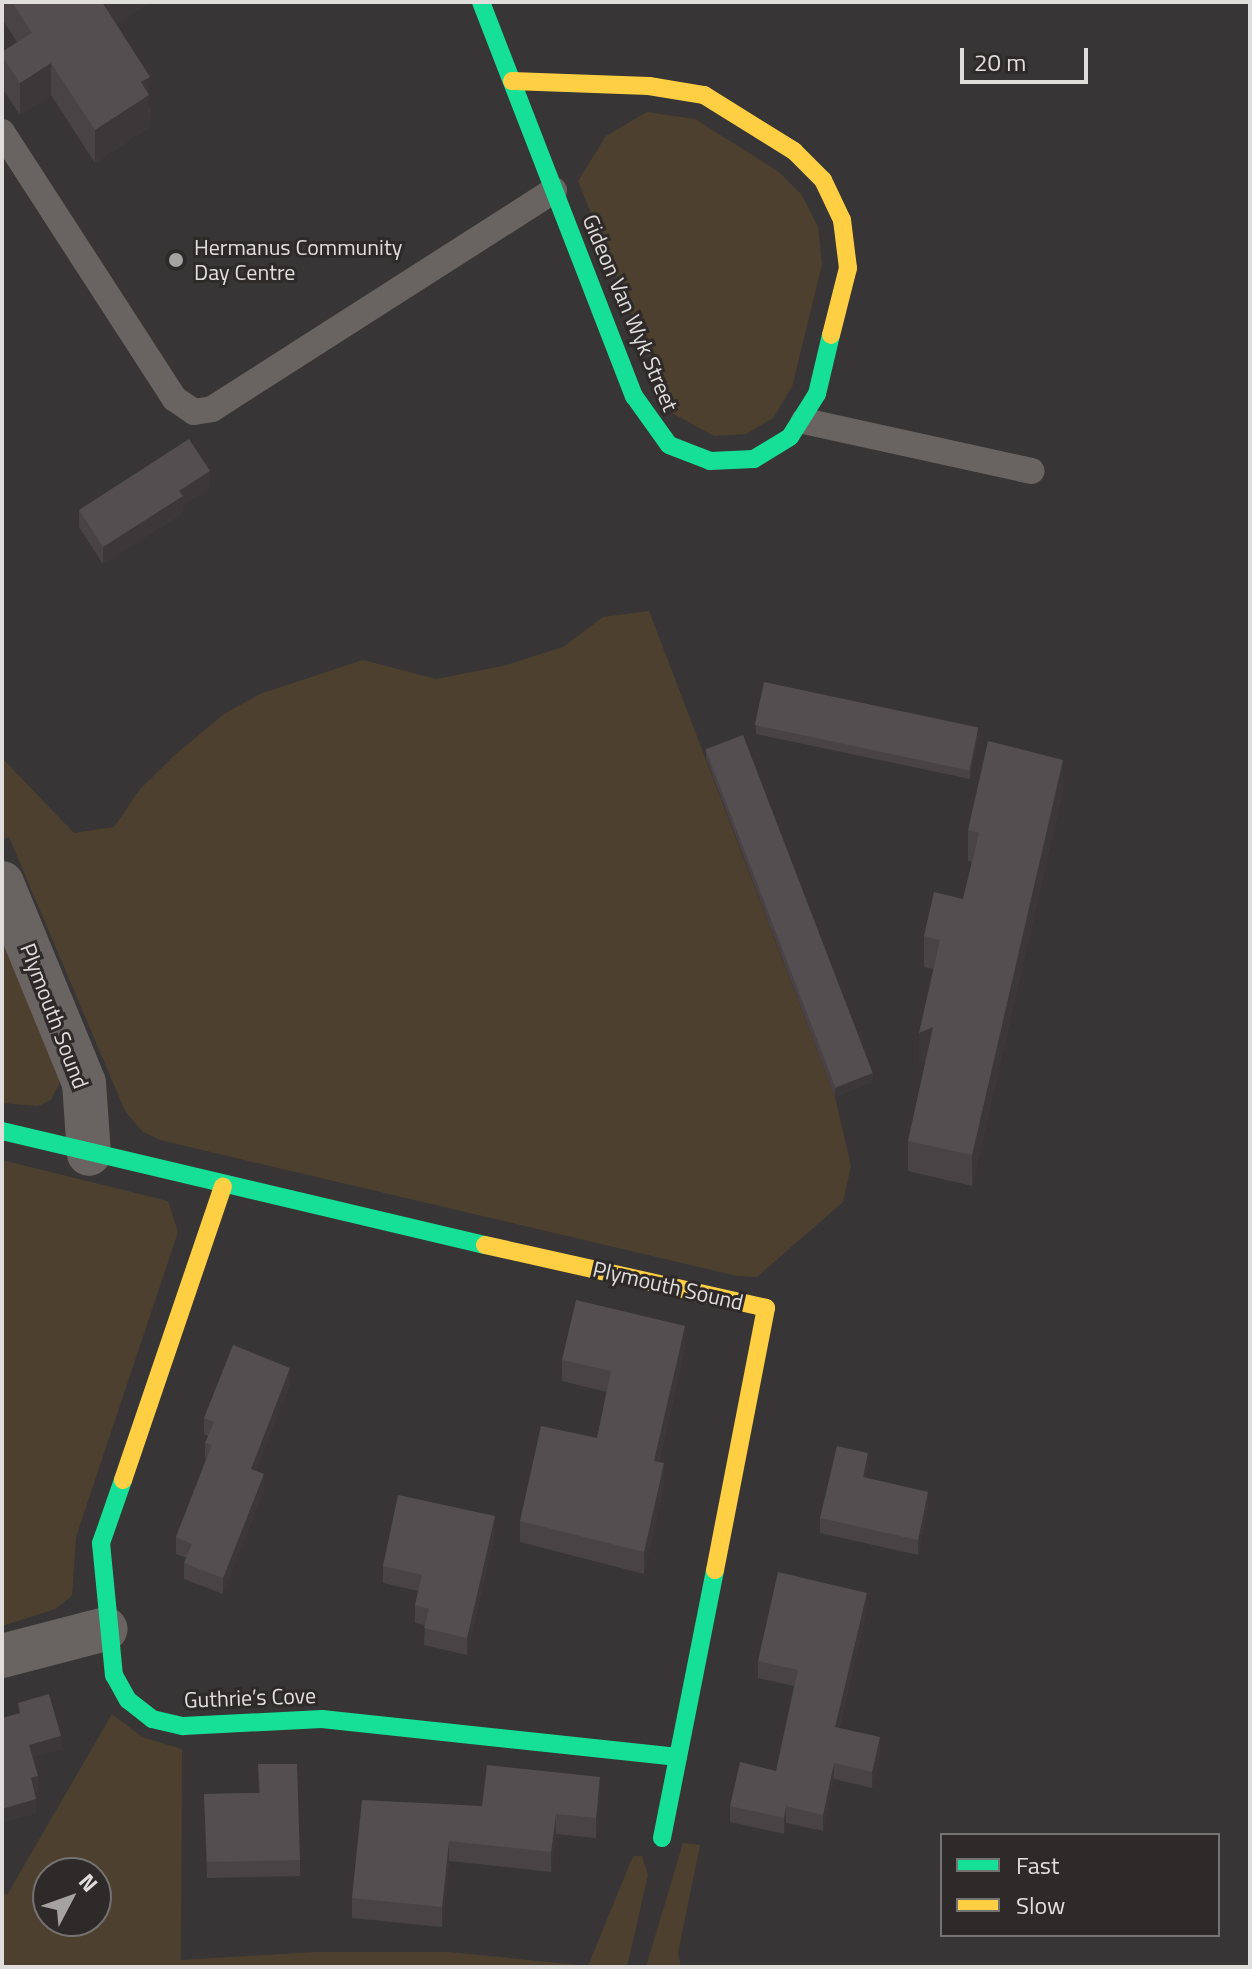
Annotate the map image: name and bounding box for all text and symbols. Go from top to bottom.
scale bar [964,32,1092,82]
text: 20 m [974,44,1026,80]
street label: Gideon Van Wyk Street [577,211,683,415]
place label: Hermanus Community Day Centre [194,234,402,286]
marker: Hermanus Community Day Centre [165,249,187,271]
street label: Plymouth Sound [14,940,94,1092]
street label: Plymouth Sound [590,1256,746,1316]
street label: Guthrie’s Cove [183,1683,317,1713]
legend [940,1833,1220,1937]
text: Fast [1016,1847,1059,1883]
north arrow [32,1857,112,1937]
text: N [71,1866,106,1899]
text: Slow [1016,1887,1065,1923]

